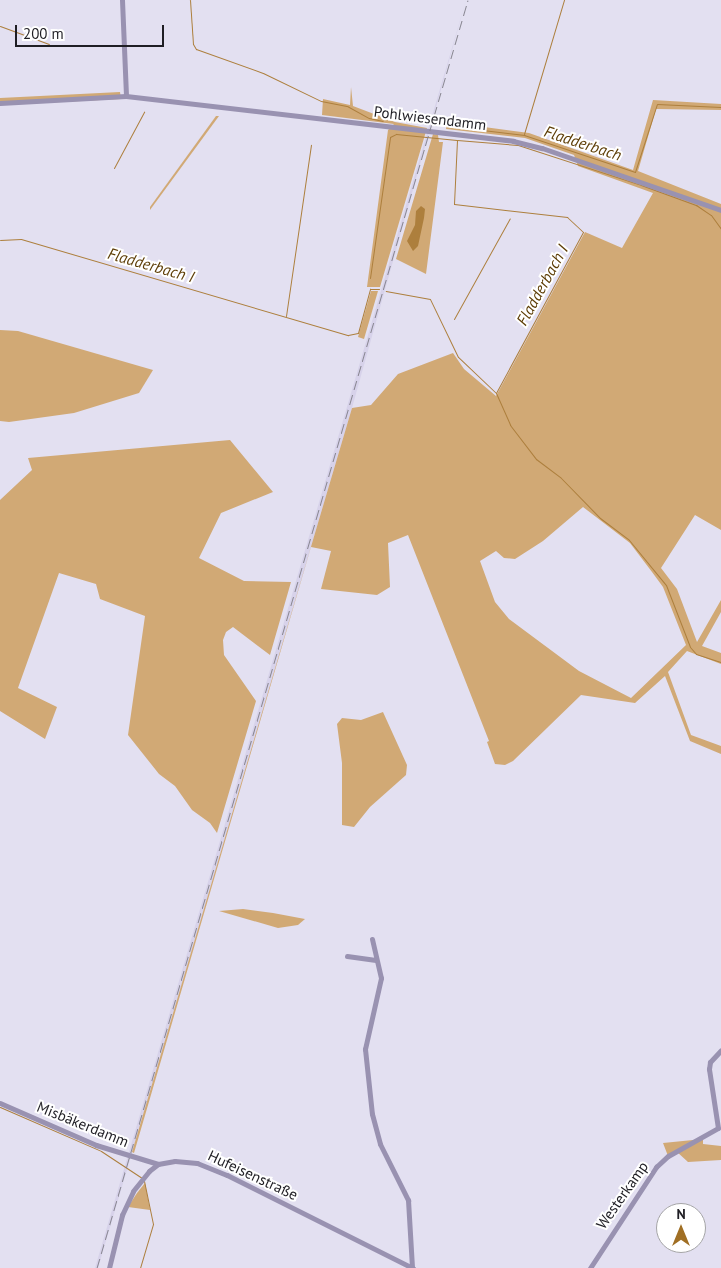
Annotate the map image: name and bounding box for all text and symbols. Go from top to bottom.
scale bar [18,15,166,47]
text: 200 m [23,24,64,43]
street label: Pohlwiesendamm [373,102,487,134]
water label: Fladderbach [542,121,624,165]
water label: Fladderbach I [512,241,572,329]
water label: Fladderbach I [106,244,196,286]
street label: Misbäkerdamm [35,1097,131,1151]
street label: Hufeisenstraße [205,1146,301,1204]
street label: Westerkamp [592,1158,652,1232]
north arrow [656,1203,706,1253]
text: N [676,1205,686,1223]

